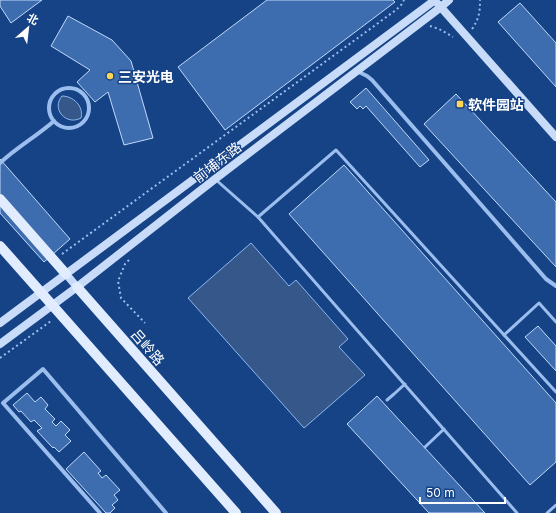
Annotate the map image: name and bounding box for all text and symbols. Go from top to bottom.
north arrow [8,8,48,48]
text: 北 [25,10,41,28]
place label: 三安光电 [118,68,174,85]
marker: 三安光电 [105,71,115,81]
place label: 软件园站 [468,96,524,113]
marker: 软件园站 [455,99,465,109]
street label: 前埔东路 [190,138,244,186]
street label: 吕岭路 [128,326,168,368]
scale bar [420,479,505,505]
text: 50 m [426,485,455,500]

